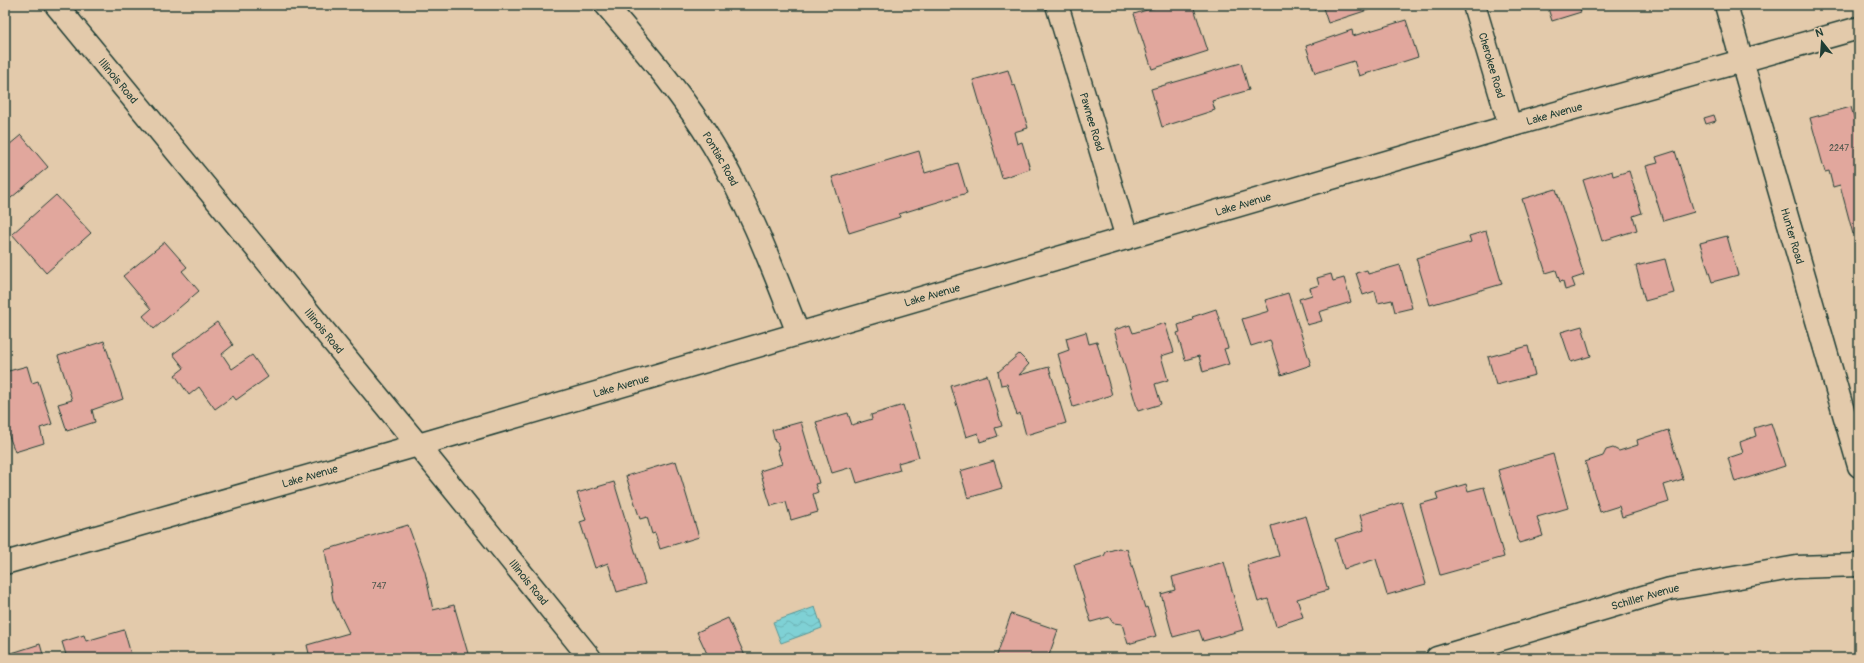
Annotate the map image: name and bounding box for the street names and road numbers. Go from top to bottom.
street label: Cherokee Road [1476,31,1508,100]
street label: Illinois Road [96,55,141,106]
street label: Pawnee Road [1077,91,1107,153]
street label: Lake Avenue [1525,99,1584,128]
street label: Pontiac Road [700,129,741,188]
street label: Lake Avenue [1214,190,1273,218]
street label: Hunter Road [1778,206,1807,265]
street label: Lake Avenue [903,280,962,309]
street label: Illinois Road [302,306,347,356]
street label: Lake Avenue [592,371,651,400]
street label: Lake Avenue [280,462,340,490]
street label: Illinois Road [506,557,551,607]
street label: Schiller Avenue [1610,581,1681,613]

